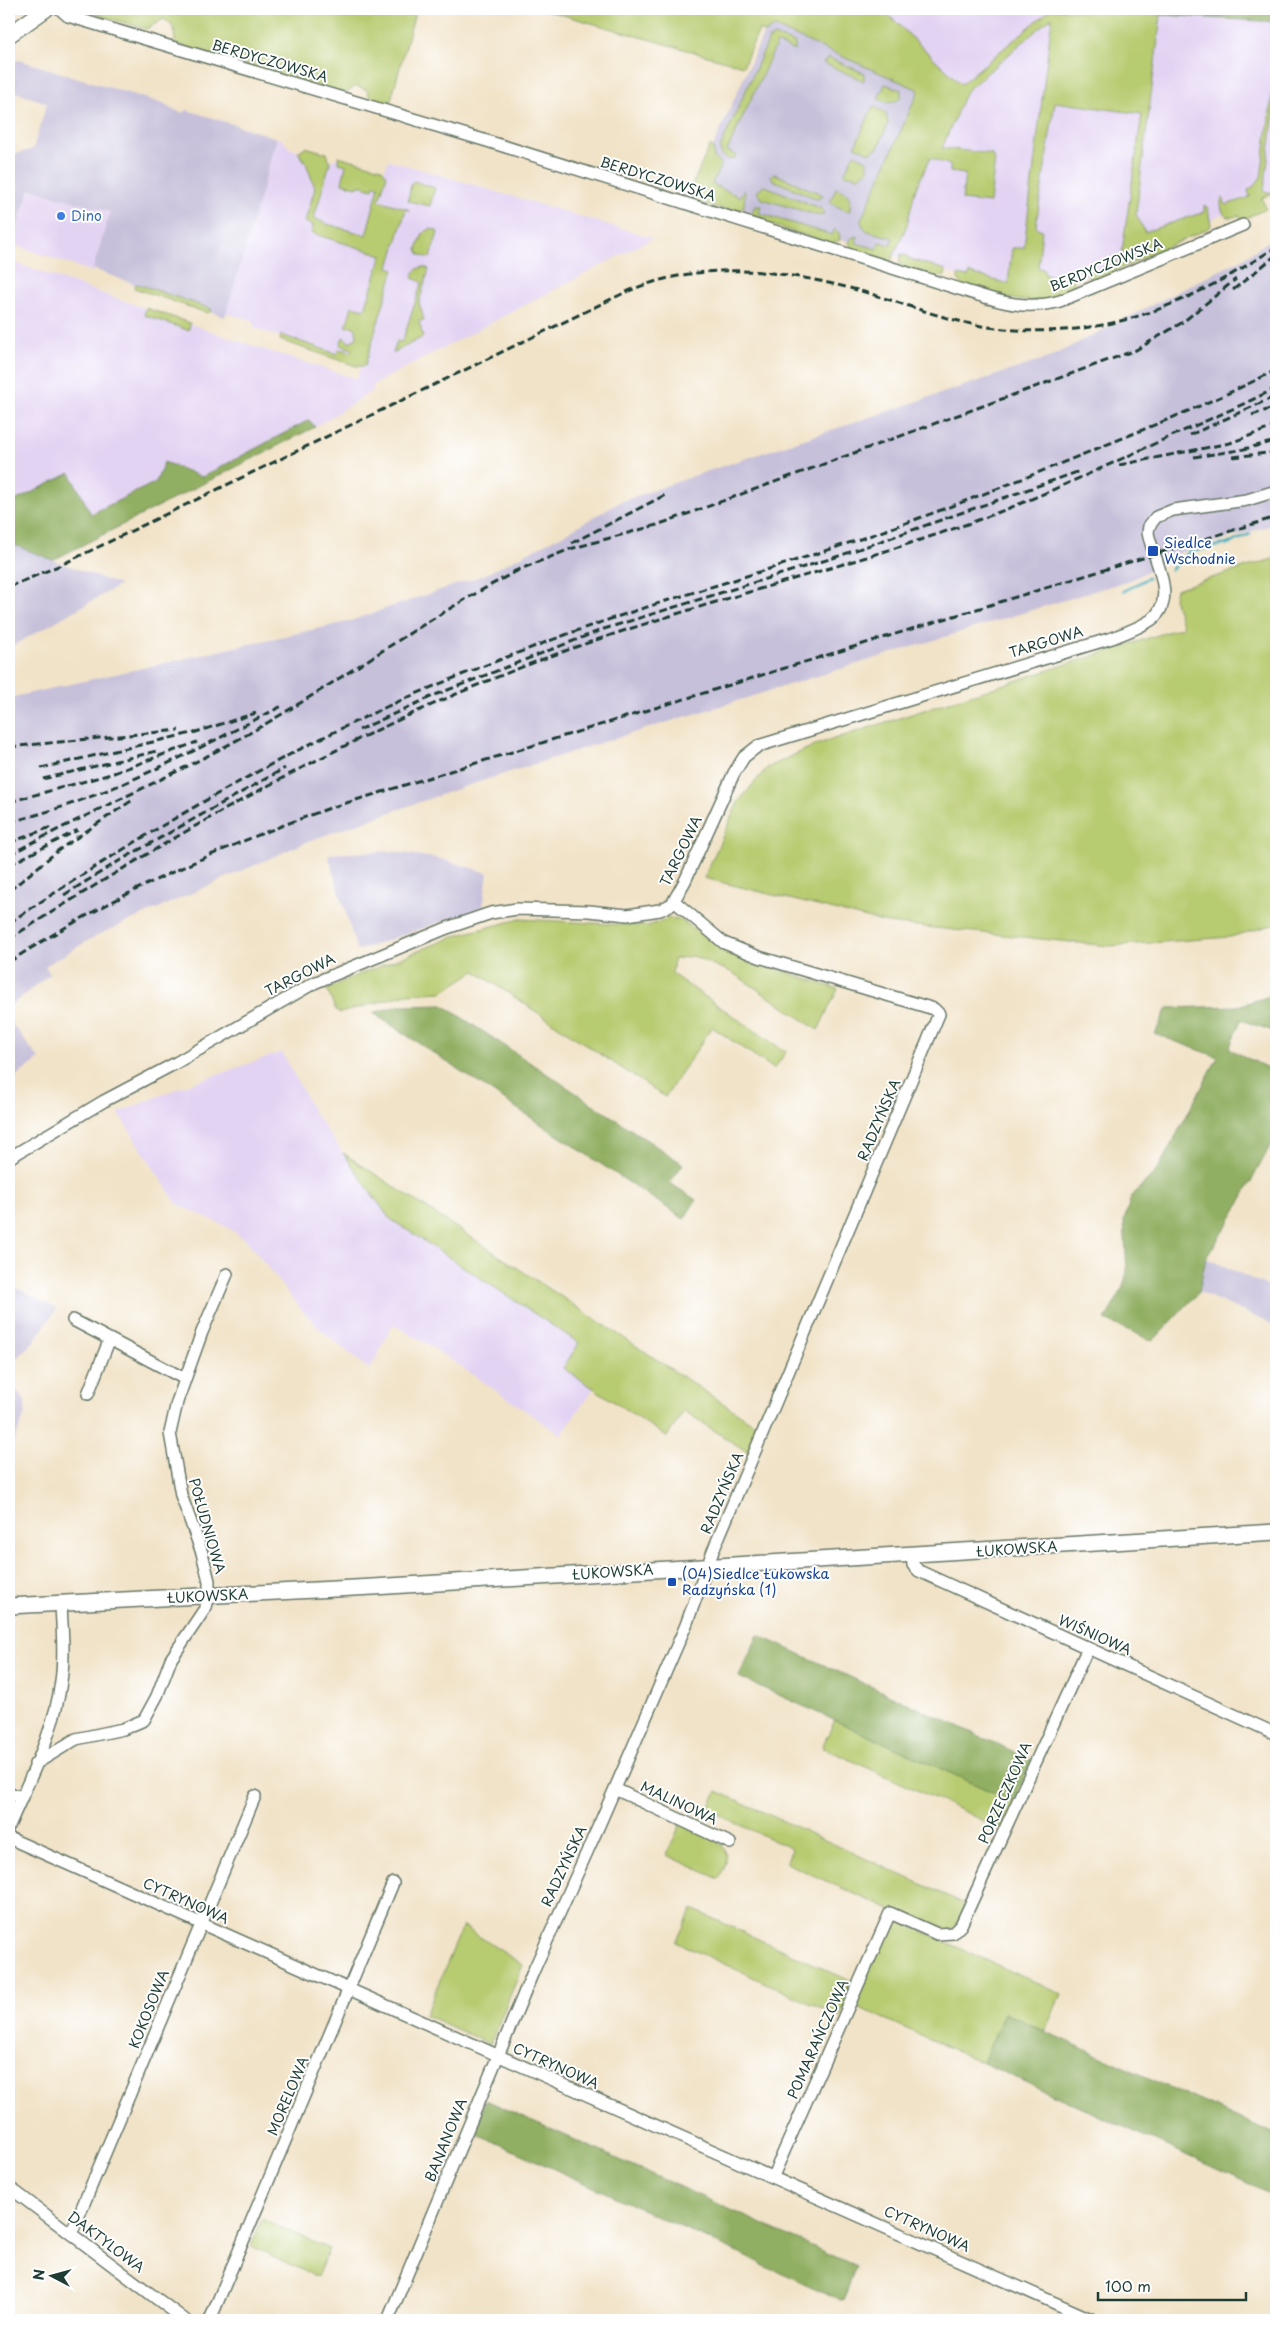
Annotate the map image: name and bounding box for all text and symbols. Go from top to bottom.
street label: BERDYCZOWSKA [210,34,331,87]
street label: BERDYCZOWSKA [598,151,719,206]
place label: Dino [71,205,102,226]
marker: Dino [55,210,67,222]
street label: BERDYCZOWSKA [1046,232,1166,297]
place label: Siedlce Wschodnie [1164,532,1236,569]
marker: Siedlce Wschodnie [1146,544,1160,558]
street label: TARGOWA [1006,620,1086,663]
street label: TARGOWA [654,812,707,890]
street label: TARGOWA [261,948,339,1001]
street label: RADZYŃSKA [852,1075,905,1164]
street label: RADZYŃSKA [695,1448,748,1537]
street label: POŁUDNIOWA [184,1475,231,1576]
street label: ŁUKOWSKA [975,1535,1058,1562]
street label: ŁUKOWSKA [571,1558,654,1585]
place label: (04)Siedlce Łukowska Radzyńska (1) [682,1563,830,1600]
marker: (04)Siedlce Łukowska Radzyńska (1) [666,1576,678,1588]
street label: ŁUKOWSKA [166,1583,249,1608]
street label: WIŚNIOWA [1055,1609,1135,1660]
street label: PORZECZKOWA [973,1738,1037,1847]
street label: MALINOWA [637,1776,721,1830]
street label: RADZYŃSKA [536,1821,592,1910]
street label: CYTRYNOWA [140,1872,233,1929]
street label: KOKOSOWA [123,1966,174,2051]
street label: POMARAŃCZOWA [782,1975,853,2102]
street label: CYTRYNOWA [510,2037,603,2094]
street label: MORELOWA [261,2053,314,2139]
street label: BANANOWA [419,2095,472,2185]
street label: CYTRYNOWA [881,2200,974,2257]
street label: DAKTYLOWA [63,2206,149,2278]
north arrow [28,2252,78,2302]
text: N [28,2268,50,2281]
scale bar [1098,2269,1245,2301]
text: 100 m [1105,2274,1151,2297]

